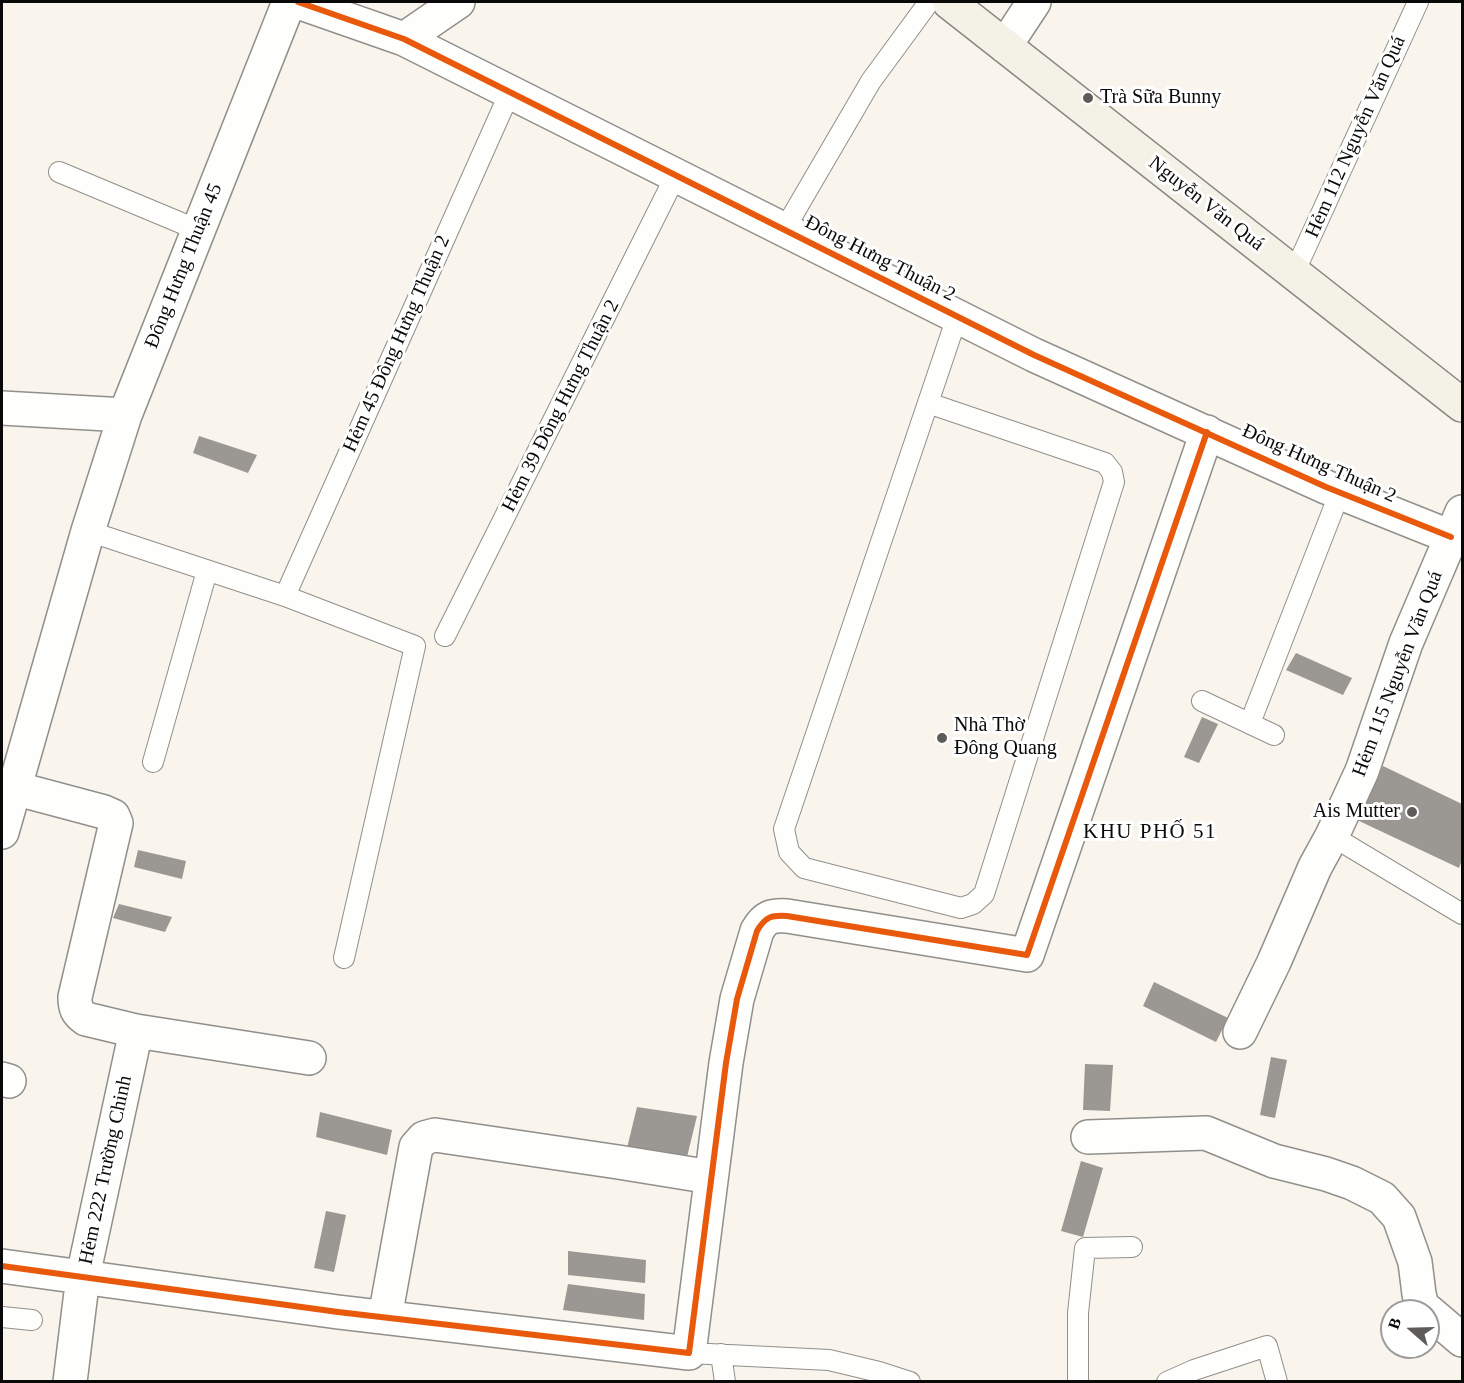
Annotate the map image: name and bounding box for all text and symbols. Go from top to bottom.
street label: Hẻm 112 Nguyễn Văn Quá [1301,32,1411,242]
place label: Trà Sữa Bunny [1100,86,1221,110]
marker: Trà Sữa Bunny [1081,91,1095,105]
street label: Nguyễn Văn Quá [1143,151,1269,257]
street label: Đông Hưng Thuận 45 [140,180,228,352]
street label: Đông Hưng Thuận 2 [801,211,959,307]
street label: Hẻm 45 Đông Hưng Thuận 2 [338,232,456,456]
street label: Hẻm 39 Đông Hưng Thuận 2 [497,296,625,516]
street label: Đông Hưng Thuận 2 [1238,419,1400,509]
street label: Hẻm 115 Nguyễn Văn Quá [1348,568,1448,780]
place label: Nhà Thờ Đông Quang [954,714,1057,761]
marker: Nhà Thờ Đông Quang [935,731,949,745]
place label: Ais Mutter [1313,800,1400,824]
marker: Ais Mutter [1405,805,1419,819]
district label: KHU PHỐ 51 [1083,819,1217,845]
street label: Hẻm 222 Trường Chinh [74,1073,138,1267]
north arrow [1380,1299,1440,1359]
text: B [1385,1315,1404,1331]

